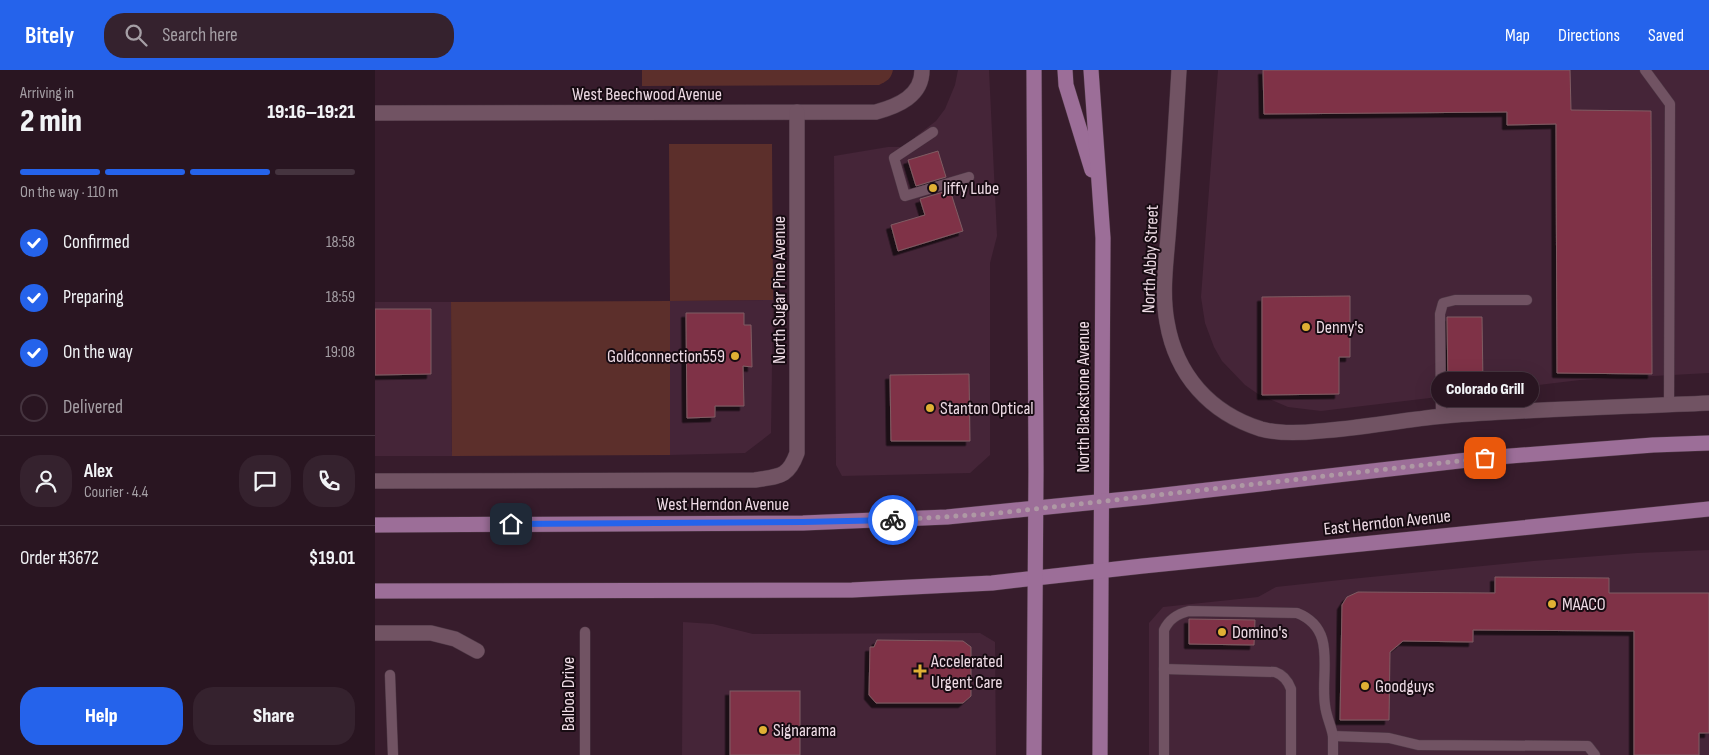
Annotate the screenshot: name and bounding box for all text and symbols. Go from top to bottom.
search box [104,13,454,58]
text: Bitely [25,21,74,50]
icon: search [122,21,150,49]
text: Search here [162,24,238,47]
text: Map [1505,25,1530,46]
text: Directions [1558,25,1620,46]
text: Saved [1648,25,1684,46]
text: Arriving in [20,84,74,103]
street label: West Beechwood Avenue [572,84,722,105]
text: 19:16–19:21 [267,101,355,124]
text: 2 min [20,102,82,141]
place label: Jiffy Lube [942,178,999,199]
marker: Jiffy Lube [927,182,939,194]
text: On the way · 110 m [20,183,118,202]
street label: North Abby Street [1138,204,1163,314]
street label: North Sugar Pine Avenue [769,216,790,364]
icon: check [20,229,48,257]
text: Confirmed [63,231,130,254]
text: 18:58 [326,233,355,252]
icon: check [20,284,48,312]
text: Preparing [63,286,124,309]
text: 18:59 [326,288,355,307]
place label: Denny's [1316,317,1364,338]
street label: North Blackstone Avenue [1073,321,1094,473]
marker: Denny's [1300,321,1312,333]
icon: check [20,339,48,367]
text: On the way [63,341,133,364]
text: 19:08 [325,343,355,362]
place label: Goldconnection559 [607,346,725,367]
marker: Goldconnection559 [729,350,741,362]
callout: Colorado Grill [1431,373,1539,408]
text: Colorado Grill [1446,380,1524,399]
text: Delivered [63,396,123,419]
place label: Stanton Optical [940,398,1034,419]
marker: Stanton Optical [924,402,936,414]
pin [1464,437,1506,479]
icon: bag [1471,444,1499,472]
button: person [20,455,72,507]
button: chat [239,455,291,507]
button: phone [303,455,355,507]
text: Alex [84,460,113,483]
text: Courier · 4.4 [84,483,148,502]
street label: West Herndon Avenue [657,494,789,515]
courier [868,495,918,545]
pin [490,503,532,545]
street label: East Herndon Avenue [1322,505,1452,540]
icon: bike [879,506,907,534]
icon: home [497,510,525,538]
text: Order #3672 [20,547,99,570]
text: $19.01 [309,547,355,570]
place label: MAACO [1562,594,1606,615]
marker: MAACO [1546,598,1558,610]
place label: Domino's [1232,622,1288,643]
marker: Domino's [1216,626,1228,638]
place label: Accelerated Urgent Care [930,651,1003,693]
street label: Balboa Drive [558,657,579,731]
marker: Accelerated Urgent Care [913,664,927,678]
place label: Goodguys [1375,676,1435,697]
marker: Goodguys [1359,680,1371,692]
button: Help [20,687,183,745]
button: Share [193,687,355,745]
place label: Signarama [773,720,836,741]
marker: Signarama [757,724,769,736]

